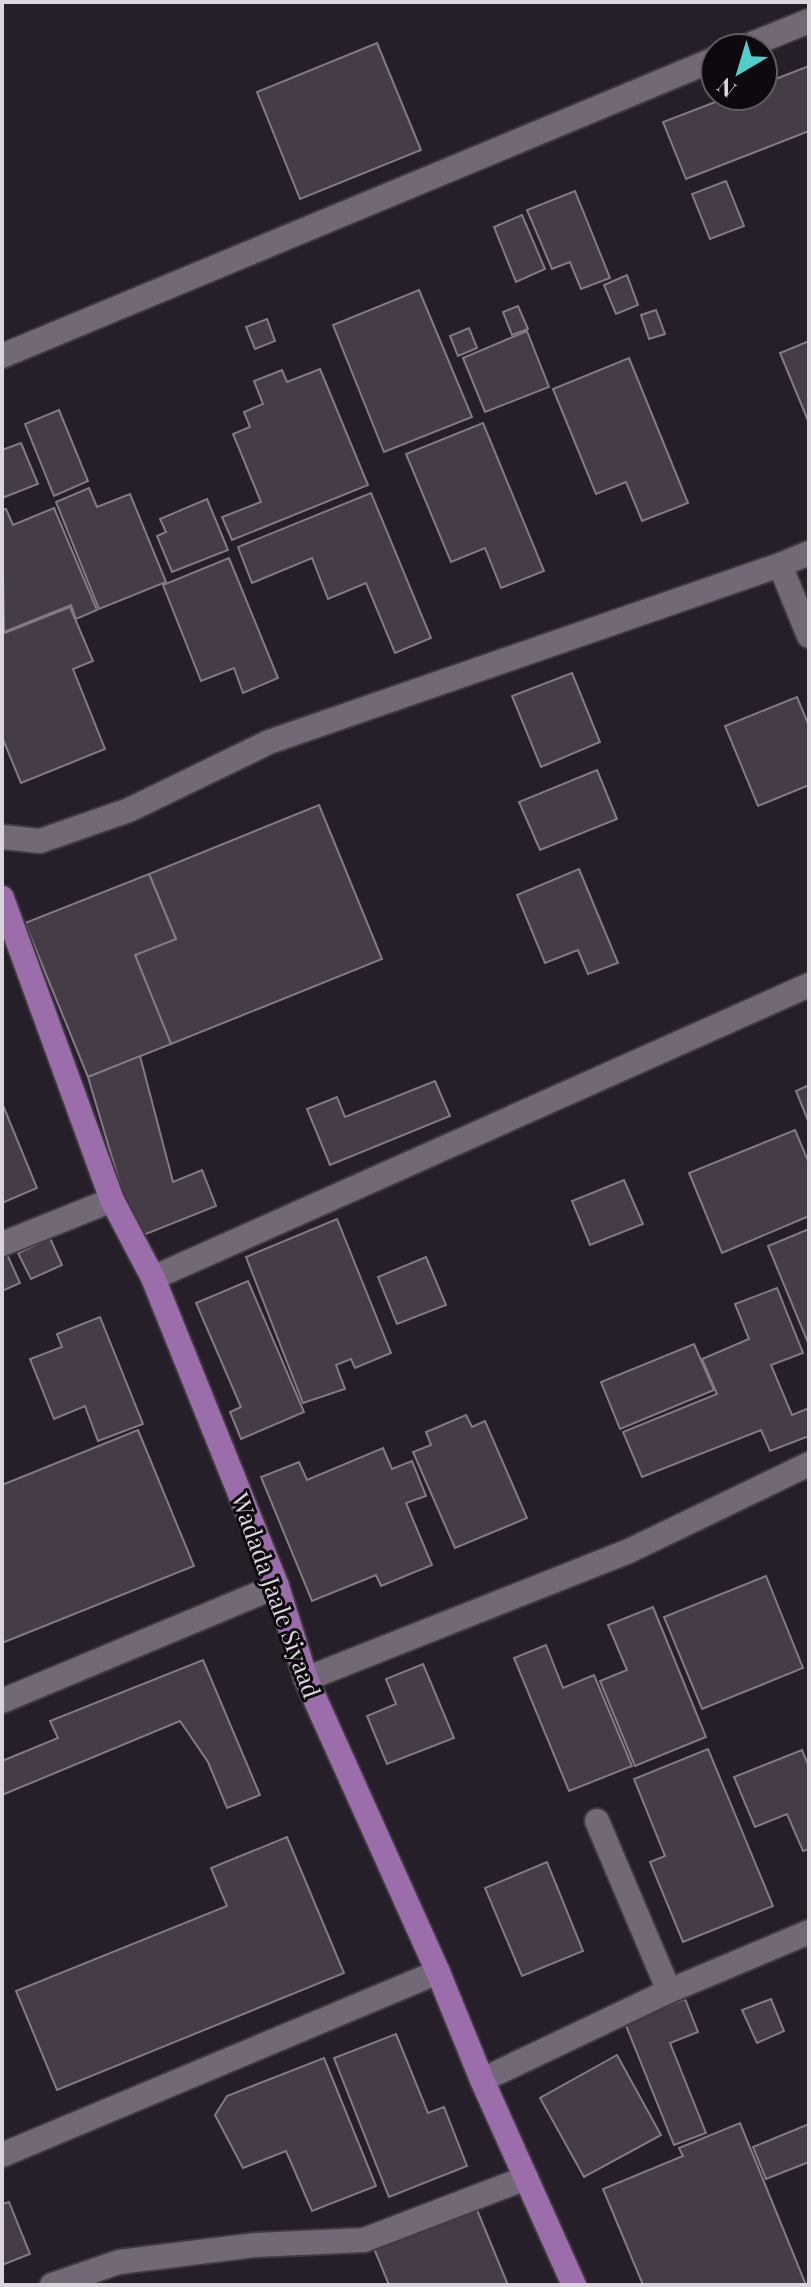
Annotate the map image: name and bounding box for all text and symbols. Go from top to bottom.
north arrow [699,32,779,112]
text: N [710,72,742,105]
street label: Wadada Jaale Siyaad [225,1487,329,1702]

